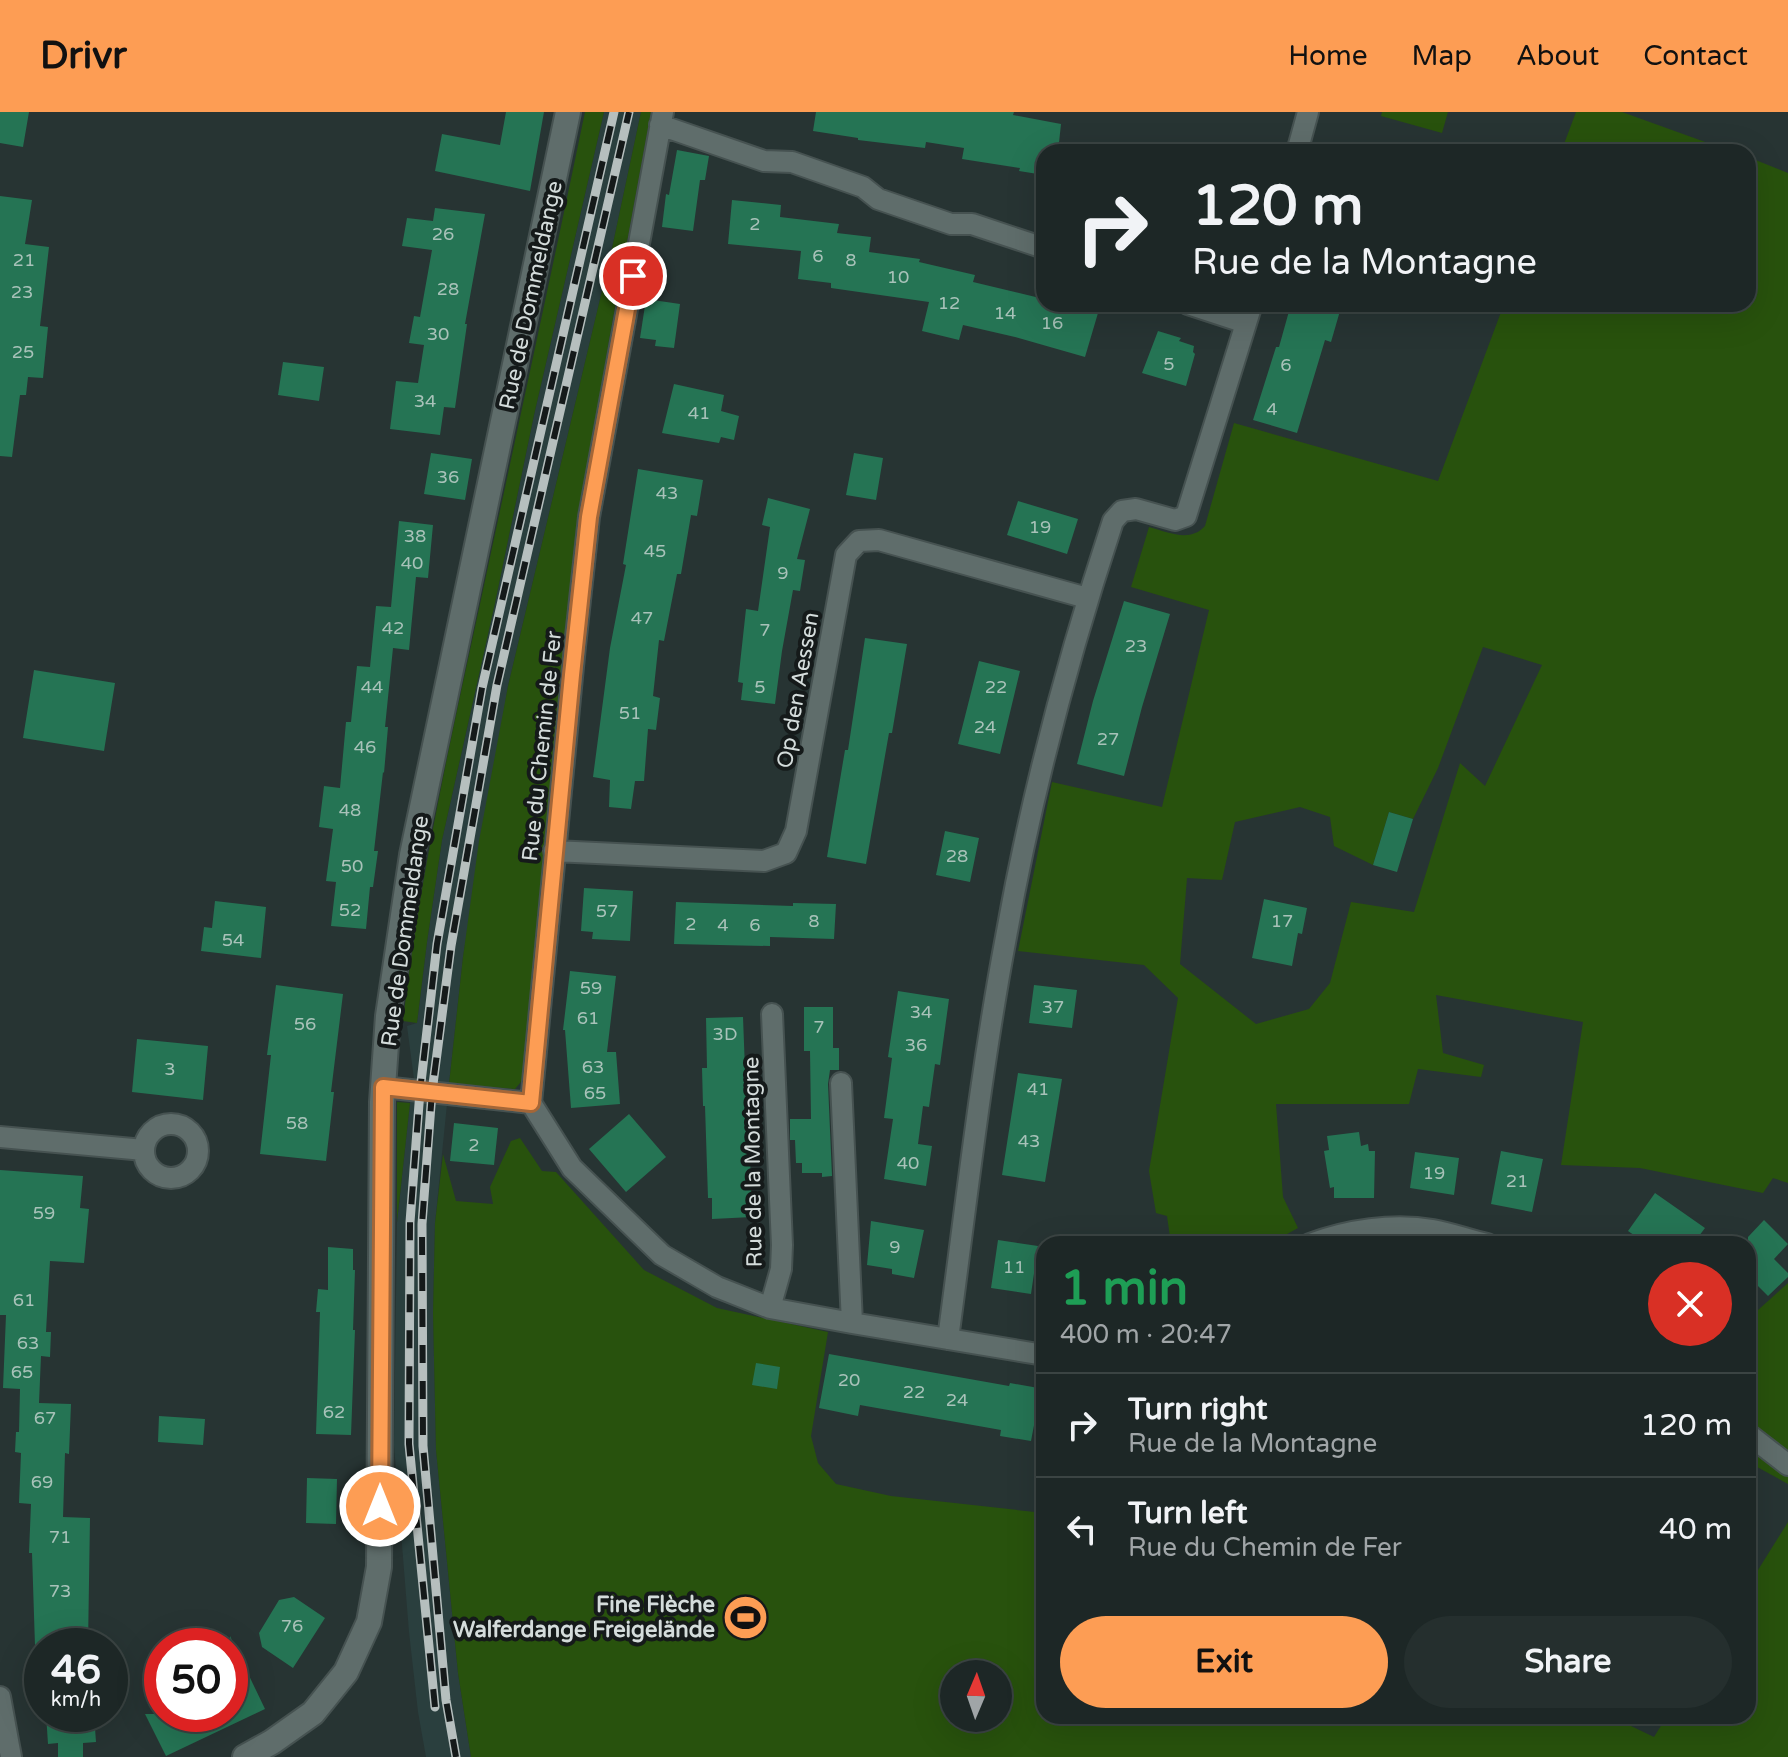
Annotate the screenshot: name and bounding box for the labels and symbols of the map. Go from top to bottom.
street label: Rue de Dommeldange [494,179,568,412]
house number: 2 [749,213,761,235]
house number: 26 [432,223,454,245]
pin [599,242,667,310]
house number: 6 [812,245,824,267]
house number: 21 [13,249,35,271]
house number: 8 [845,249,857,271]
house number: 10 [887,266,909,288]
house number: 28 [437,278,459,300]
house number: 23 [11,281,33,303]
house number: 12 [938,292,960,314]
house number: 14 [994,302,1016,324]
house number: 16 [1041,312,1063,334]
house number: 30 [427,323,449,345]
house number: 25 [12,341,34,363]
house number: 5 [1163,353,1175,375]
house number: 6 [1280,354,1292,376]
house number: 34 [414,390,436,412]
house number: 4 [1266,398,1278,420]
house number: 41 [688,402,710,424]
house number: 36 [437,466,459,488]
house number: 43 [656,482,678,504]
house number: 19 [1029,516,1051,538]
house number: 38 [404,525,426,547]
house number: 45 [644,540,666,562]
house number: 40 [401,552,423,574]
house number: 9 [777,562,789,584]
house number: 47 [631,607,653,629]
street label: Op den Aessen [771,610,825,770]
house number: 42 [382,617,404,639]
house number: 7 [759,619,771,641]
street label: Rue du Chemin de Fer [517,629,567,863]
house number: 23 [1125,635,1147,657]
house number: 44 [361,676,383,698]
house number: 5 [754,676,766,698]
house number: 22 [985,676,1007,698]
house number: 51 [619,702,641,724]
house number: 24 [974,716,996,738]
house number: 27 [1097,728,1119,750]
house number: 46 [354,736,376,758]
house number: 48 [339,799,361,821]
street label: Rue de Dommeldange [376,814,434,1048]
house number: 28 [946,845,968,867]
house number: 50 [341,855,363,877]
house number: 52 [339,899,361,921]
house number: 57 [596,900,618,922]
house number: 8 [808,910,820,932]
house number: 17 [1271,910,1293,932]
house number: 2 [685,913,697,935]
house number: 4 [717,914,729,936]
house number: 6 [749,914,761,936]
house number: 54 [222,929,244,951]
house number: 59 [580,977,602,999]
house number: 37 [1042,996,1064,1018]
house number: 34 [910,1001,932,1023]
house number: 61 [577,1007,599,1029]
house number: 56 [294,1013,316,1035]
house number: 7 [813,1016,825,1038]
house number: 3D [713,1023,737,1045]
house number: 36 [905,1034,927,1056]
house number: 63 [582,1056,604,1078]
street label: Rue de la Montagne [738,1056,768,1268]
house number: 3 [164,1058,176,1080]
house number: 41 [1027,1078,1049,1100]
house number: 65 [584,1082,606,1104]
house number: 58 [286,1112,308,1134]
house number: 43 [1018,1130,1040,1152]
house number: 2 [468,1134,480,1156]
house number: 40 [897,1152,919,1174]
house number: 19 [1423,1162,1445,1184]
house number: 21 [1506,1170,1528,1192]
house number: 59 [33,1202,55,1224]
house number: 9 [889,1236,901,1258]
house number: 11 [1003,1256,1025,1278]
house number: 61 [13,1289,35,1311]
house number: 63 [17,1332,39,1354]
house number: 65 [11,1361,33,1383]
house number: 20 [838,1369,860,1391]
house number: 22 [903,1381,925,1403]
house number: 24 [946,1389,968,1411]
house number: 62 [323,1401,345,1423]
house number: 67 [34,1407,56,1429]
position arrow [338,1464,422,1548]
house number: 69 [31,1471,53,1493]
house number: 71 [49,1526,71,1548]
house number: 73 [49,1580,71,1602]
place label: Fine Flèche Walferdange Freigelände [453,1592,715,1643]
sports icon: Fine Flèche Walferdange Freigelände [722,1593,770,1641]
house number: 76 [281,1615,303,1637]
speed limit sign: 50 [144,1628,248,1732]
north arrow [940,1660,1012,1732]

